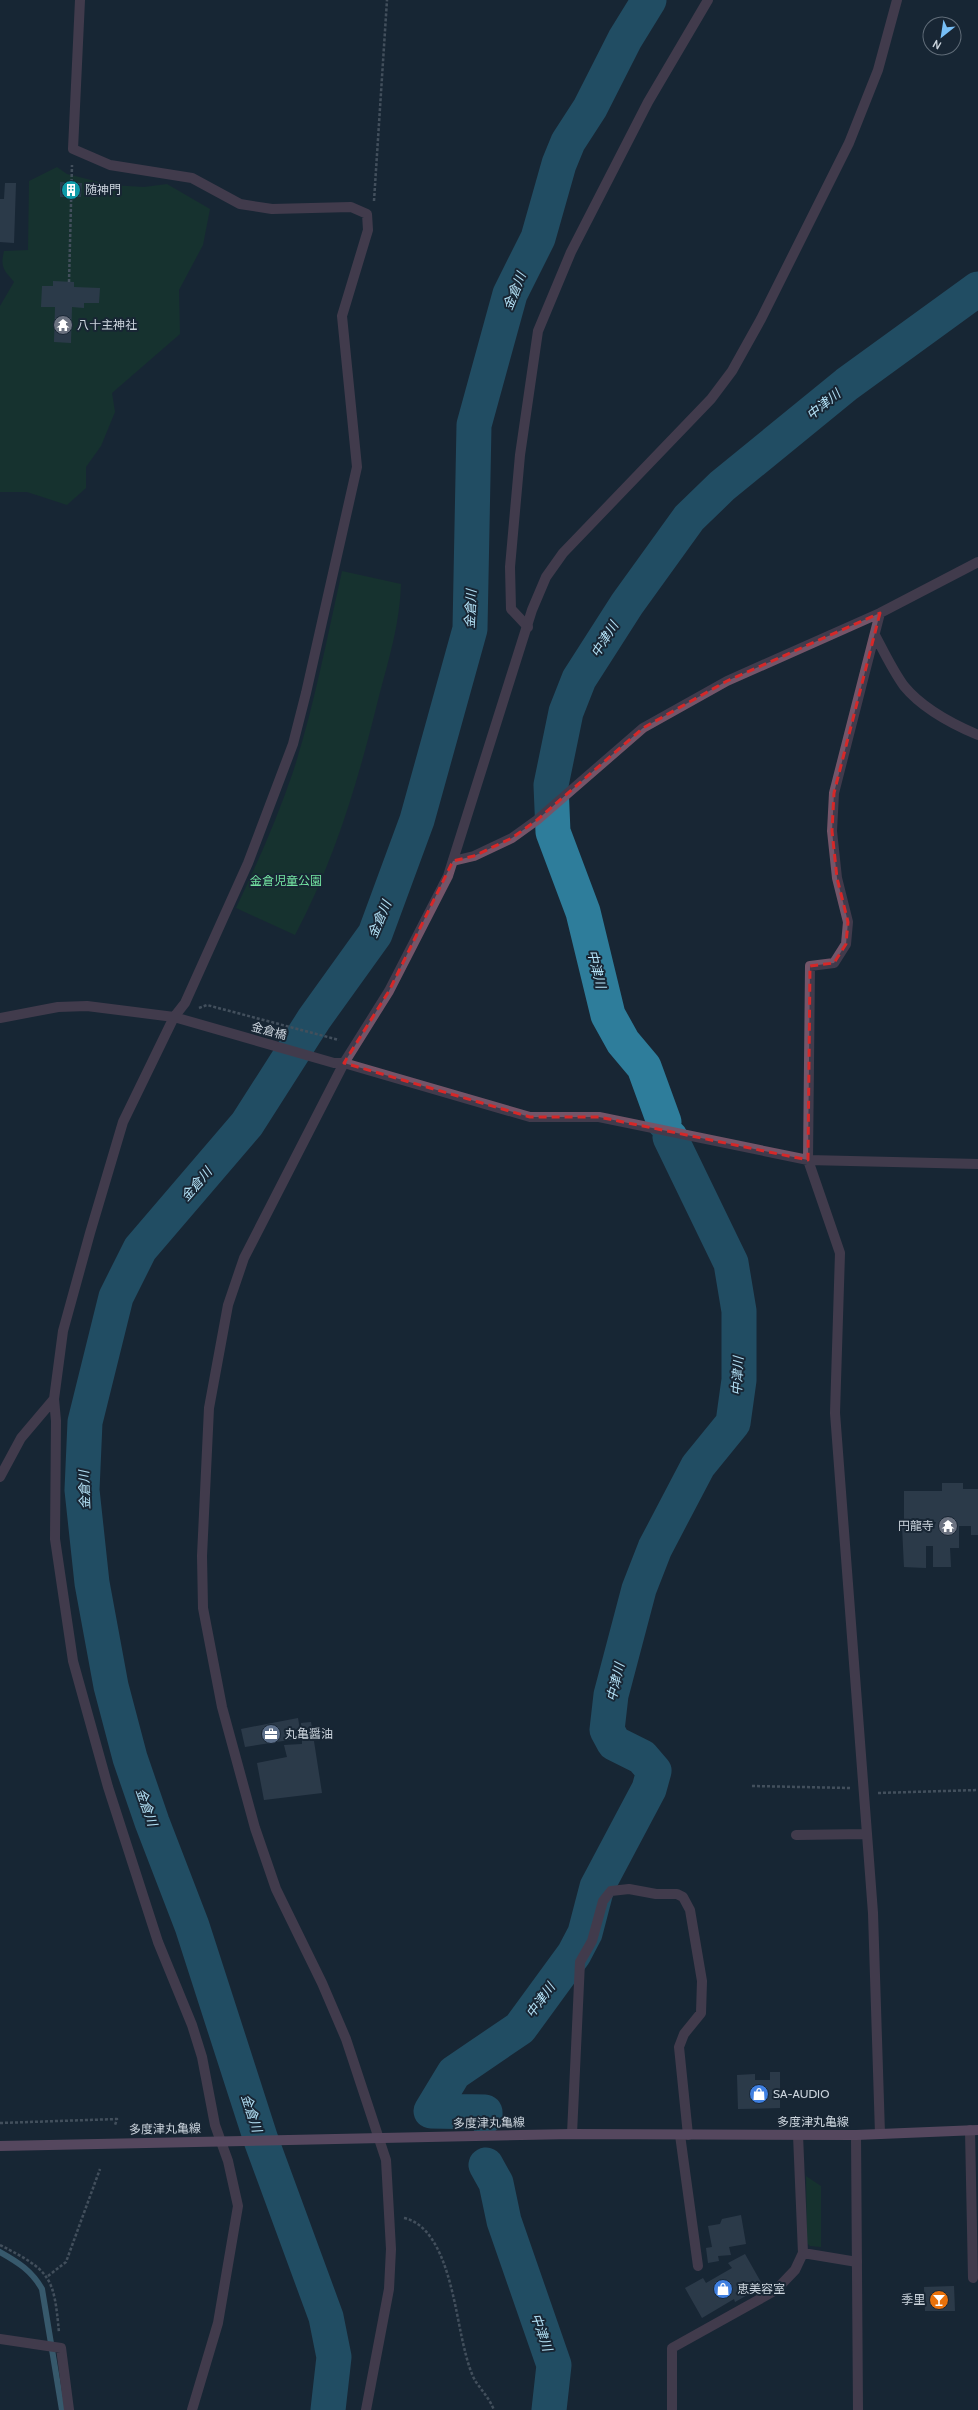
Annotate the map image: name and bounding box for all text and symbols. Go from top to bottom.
north arrow [922,16,962,56]
text: N [930,37,944,53]
building icon: 随神門 [60,179,82,201]
place label: 随神門 [85,182,121,197]
water label: 金倉川 [499,268,529,312]
temple icon: 八十主神社 [52,314,74,336]
place label: 八十主神社 [77,317,137,332]
water label: 中津川 [803,384,845,422]
water label: 金倉川 [461,587,479,629]
water label: 中津川 [587,617,622,660]
park label: 金倉児童公園 [250,873,322,888]
water label: 金倉川 [364,896,395,940]
water label: 中津川 [585,948,610,992]
street label: 金倉橋 [250,1019,288,1042]
water label: 金倉川 [177,1163,216,1204]
water label: 中津川 [728,1354,746,1396]
water label: 金倉川 [75,1468,93,1510]
temple icon: 円龍寺 [937,1515,959,1537]
place label: 円龍寺 [898,1518,934,1533]
water label: 中津川 [603,1659,628,1703]
office icon: 丸亀醤油 [260,1723,282,1745]
place label: 丸亀醤油 [285,1726,333,1741]
water label: 金倉川 [133,1786,162,1830]
water label: 中津川 [522,1978,559,2020]
shop icon: SA-AUDIO [748,2083,770,2105]
place label: SA-AUDIO [773,2086,829,2101]
water label: 金倉川 [238,2092,266,2136]
street label: 多度津丸亀線 [453,2114,525,2131]
street label: 多度津丸亀線 [777,2114,849,2129]
street label: 多度津丸亀線 [129,2120,201,2137]
shop icon: 恵美容室 [712,2278,734,2300]
place label: 恵美容室 [737,2281,785,2296]
bar icon: 季里 [928,2289,950,2311]
place label: 季里 [901,2292,925,2307]
water label: 中津川 [528,2311,557,2355]

